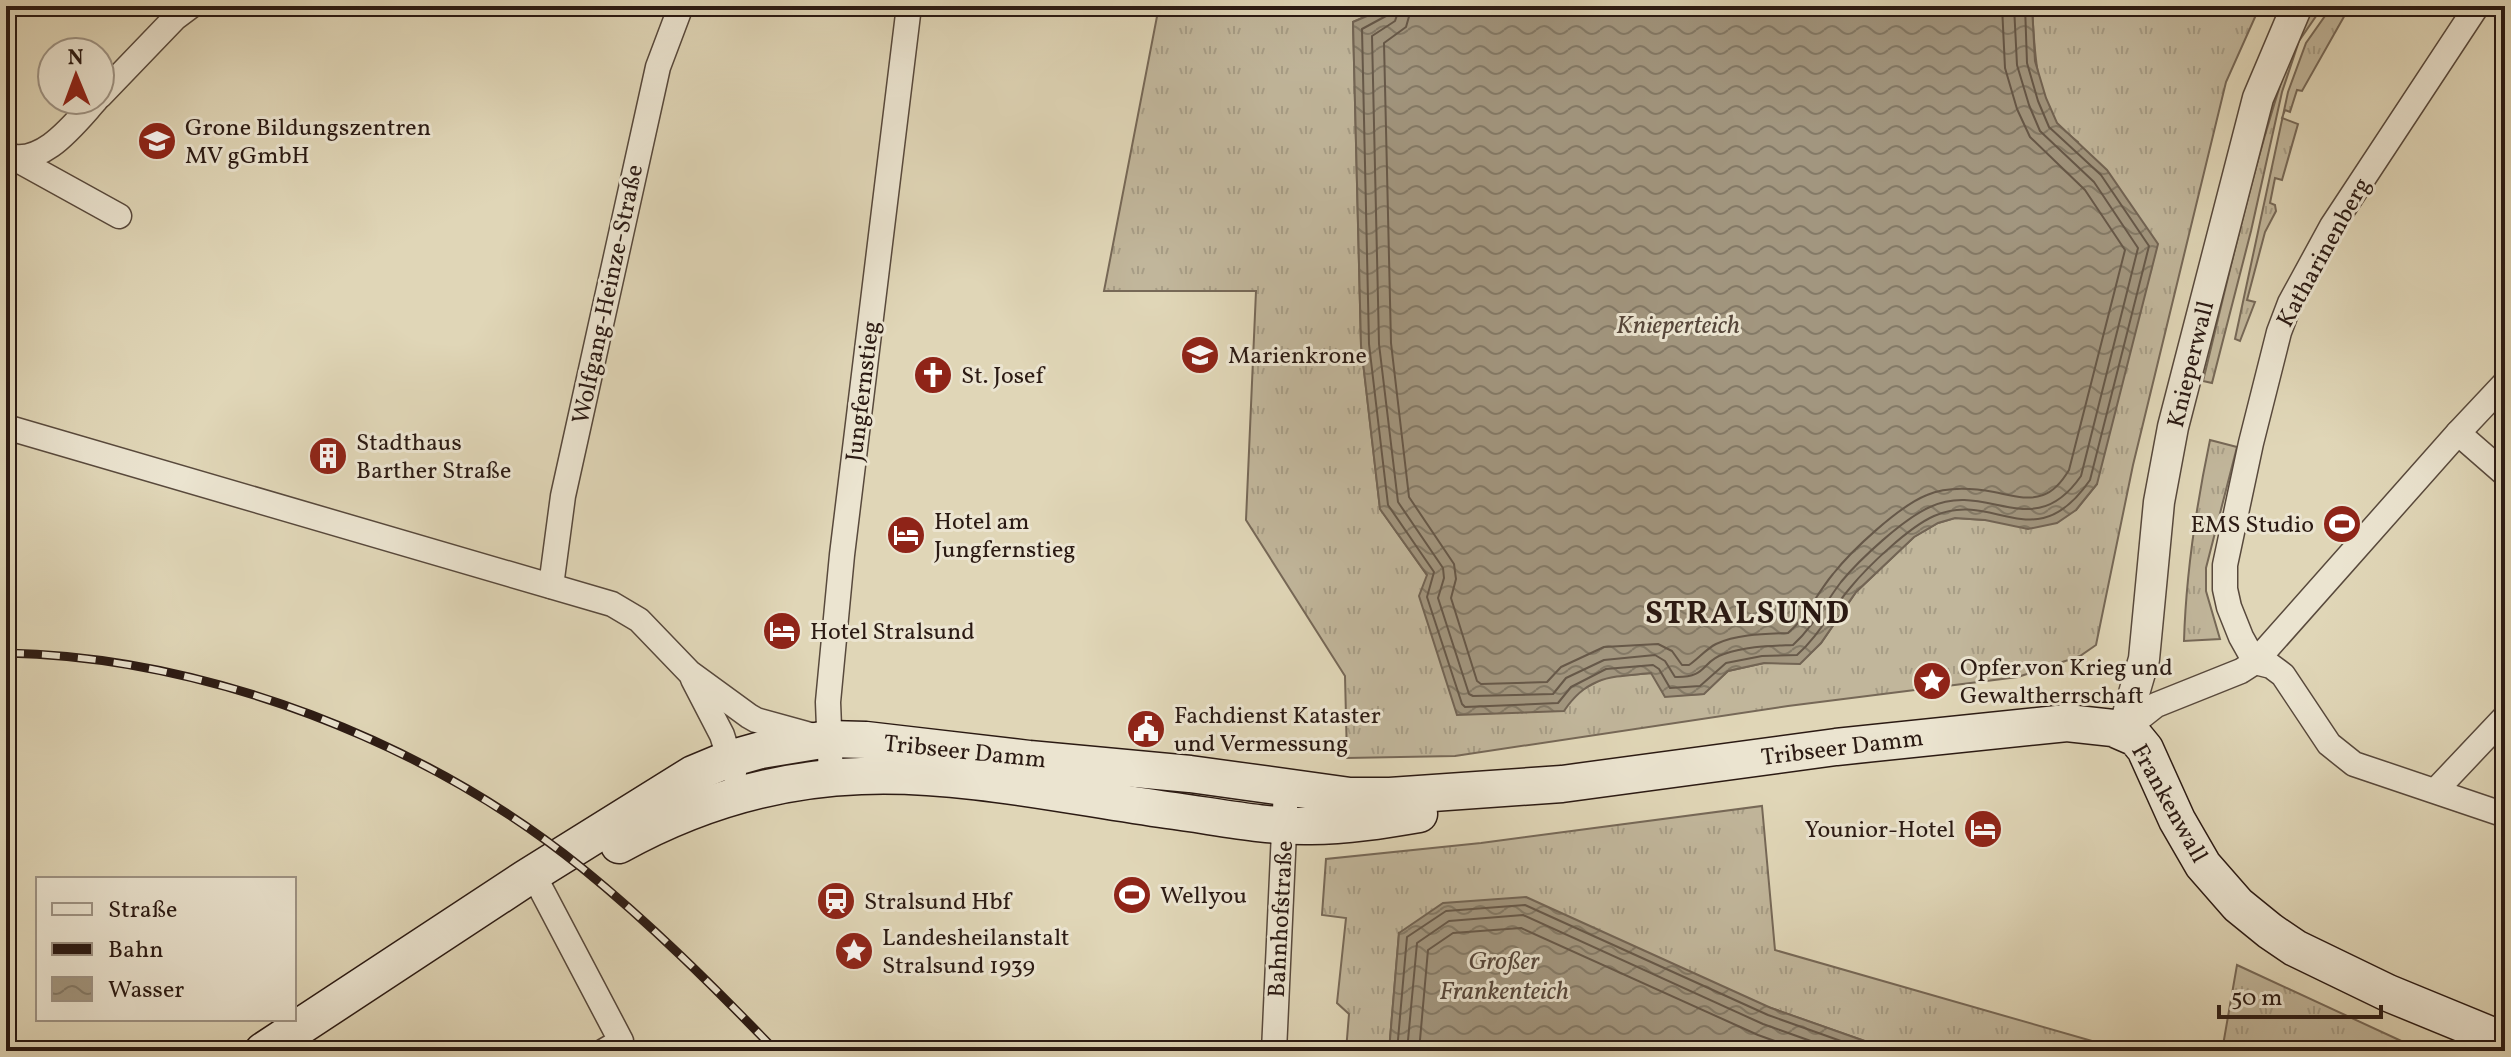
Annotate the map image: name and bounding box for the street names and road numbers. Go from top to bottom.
street label: Wolfgang-Heinze-Straße [565,161,653,427]
street label: Katharinenberg [2269,172,2380,334]
street label: Knieperwall [2160,298,2224,431]
street label: Jungfernstieg [838,319,889,464]
street label: Tribseer Damm [1759,722,1925,776]
street label: Tribseer Damm [882,728,1048,778]
street label: Frankenwall [2122,738,2215,870]
street label: Bahnhofstraße [1261,840,1303,999]

